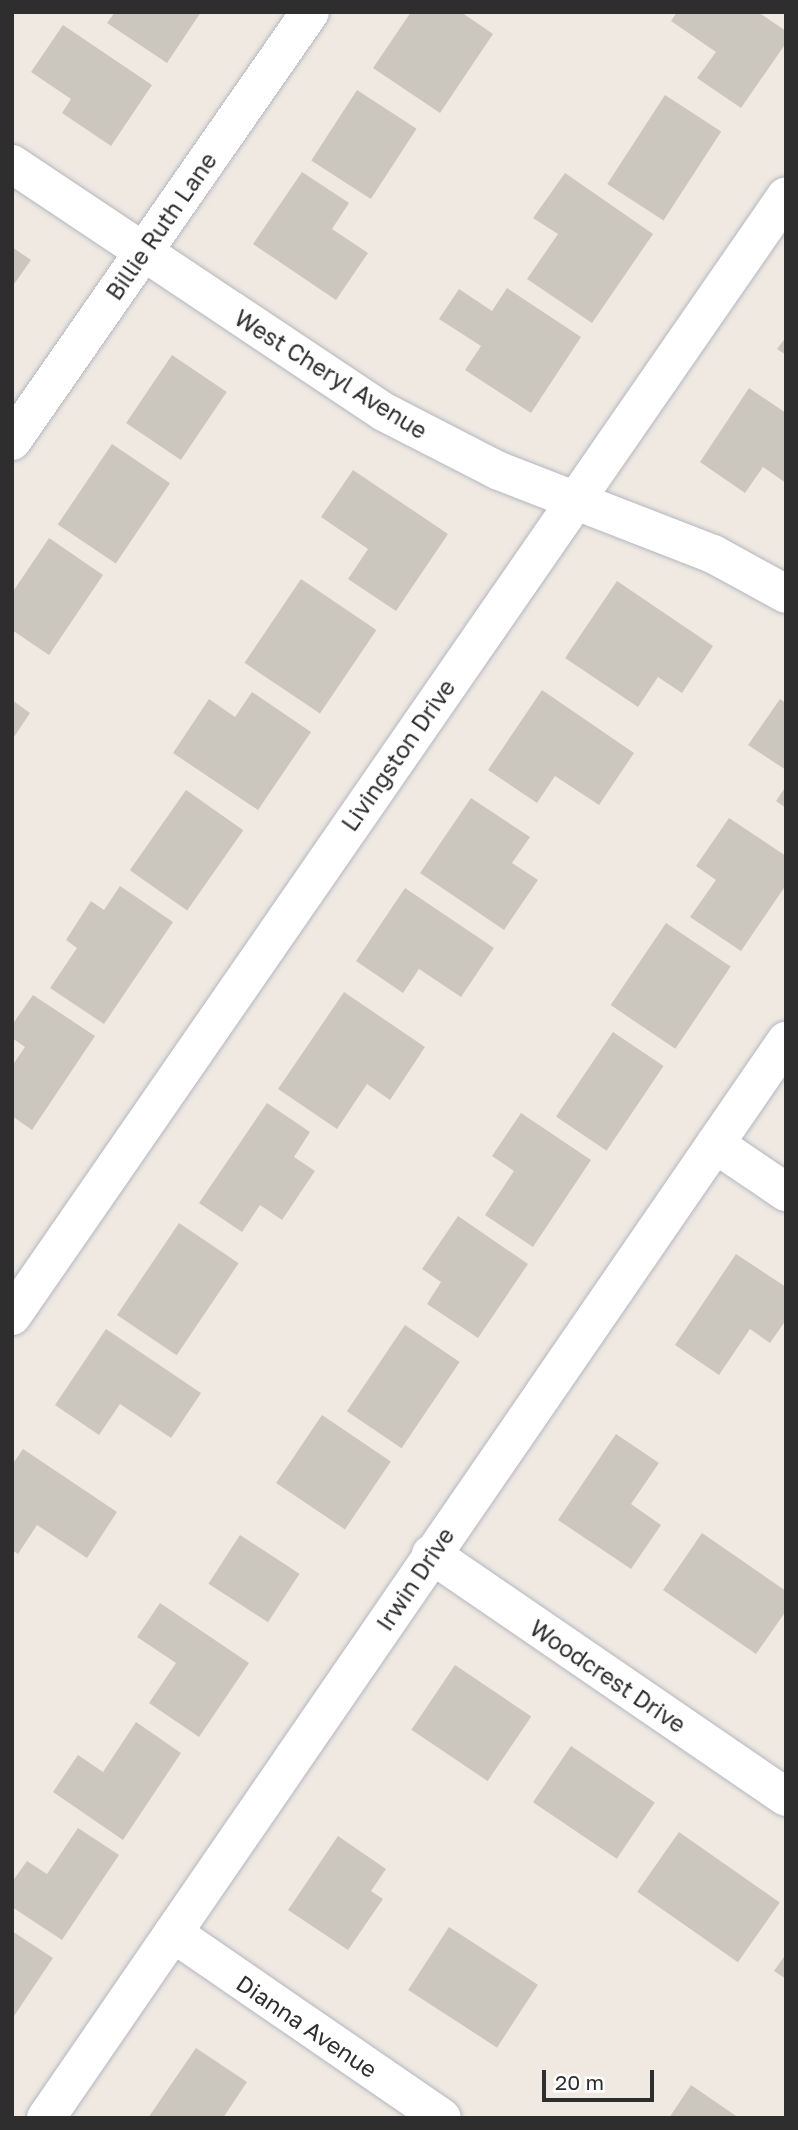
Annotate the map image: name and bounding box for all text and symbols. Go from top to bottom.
street label: Billie Ruth Lane [100,147,222,305]
street label: West Cheryl Avenue [230,304,432,444]
street label: Livingston Drive [335,674,461,836]
street label: Irwin Drive [370,1522,460,1636]
street label: Woodcrest Drive [525,1614,691,1738]
street label: Dianna Avenue [232,1969,382,2083]
scale bar [546,2056,658,2100]
text: 20 m [555,2069,604,2095]

